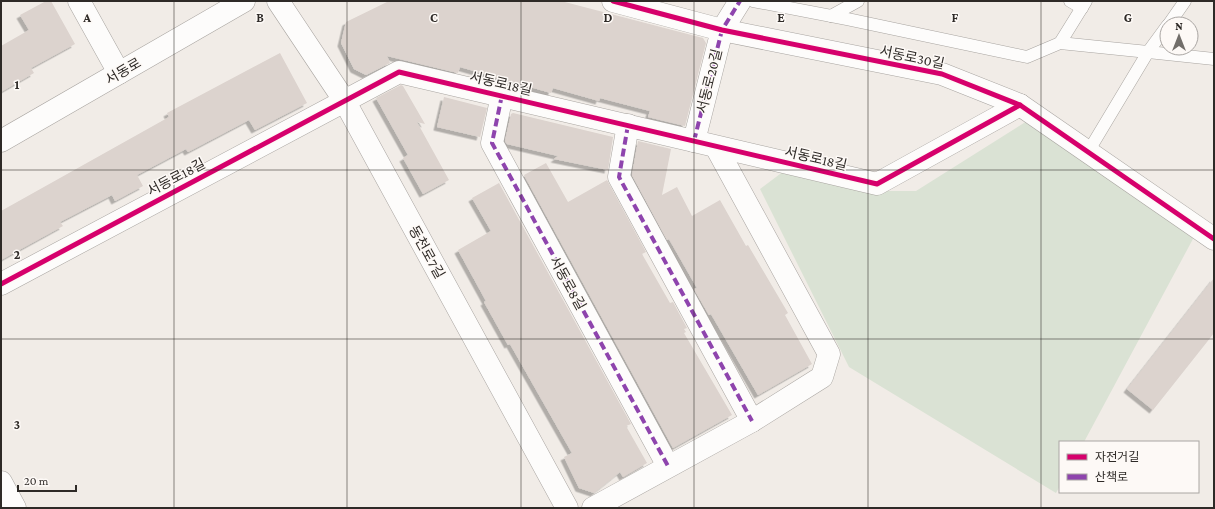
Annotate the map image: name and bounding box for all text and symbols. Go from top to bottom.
text: A [82,10,91,25]
text: B [256,10,264,25]
text: C [430,10,438,25]
text: D [604,10,613,25]
text: E [777,10,785,25]
text: F [952,10,959,25]
text: G [1124,10,1132,25]
north arrow [1159,16,1199,56]
text: N [1175,20,1183,32]
street label: 서동로30길 [878,42,946,72]
street label: 서동로20길 [693,47,725,115]
street label: 서동로 [102,54,144,88]
street label: 서동로18길 [468,68,534,98]
text: 1 [15,77,20,92]
street label: 서동로18길 [783,143,849,173]
street label: 서동로18길 [144,155,208,199]
street label: 동천로7길 [406,223,448,281]
text: 2 [14,247,21,262]
street label: 서동로8길 [547,253,589,313]
text: 3 [14,417,20,432]
legend [1059,441,1199,493]
text: 자전거길 [1095,450,1139,464]
scale bar [18,467,76,493]
text: 산책로 [1095,470,1128,484]
text: 20 m [24,474,49,488]

